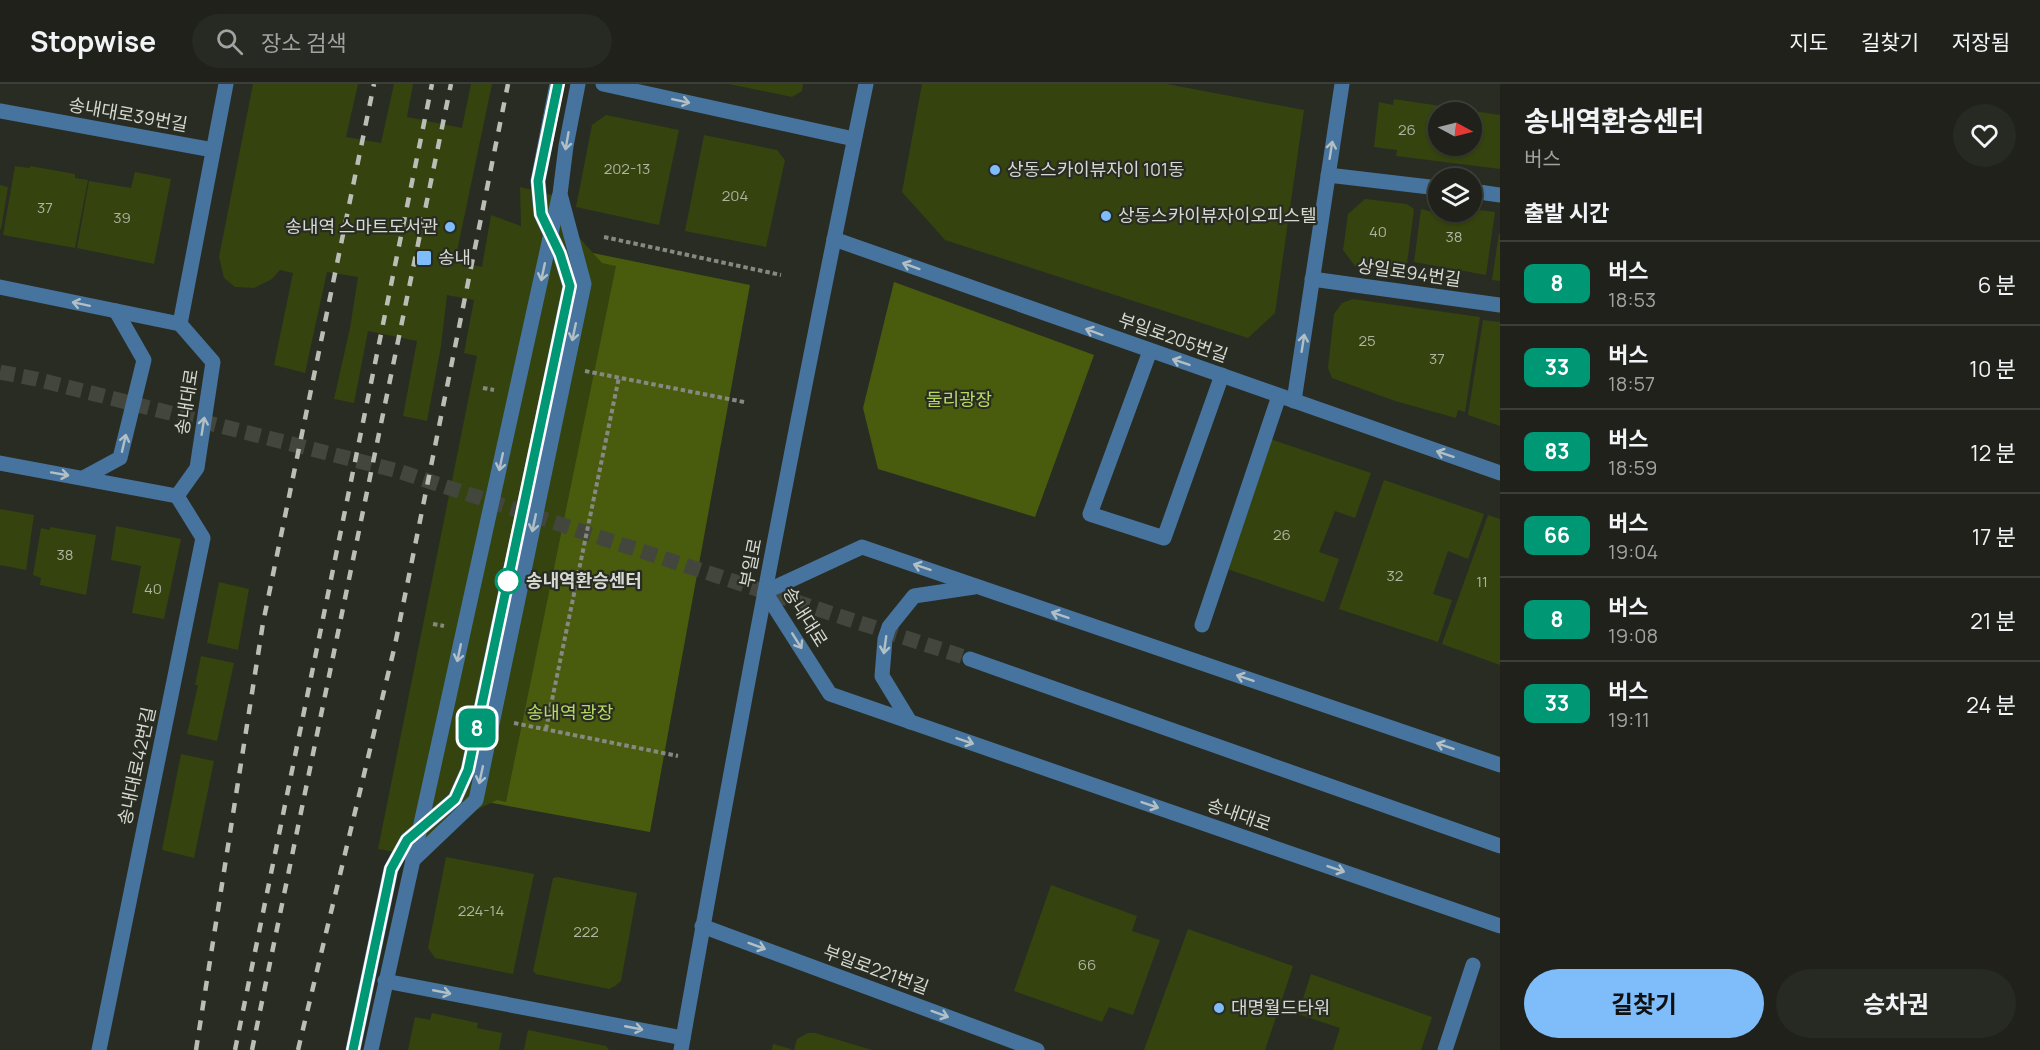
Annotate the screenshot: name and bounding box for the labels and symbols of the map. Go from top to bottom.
street label: 송내대로39번길 [67,92,190,136]
one-way arrow [671,96,690,107]
north arrow [1428,102,1482,156]
house number: 26 [1398,119,1416,140]
one-way arrow [561,131,572,151]
one-way arrow [1326,141,1337,160]
place label: 상동스카이뷰자이 101동 [1007,157,1185,181]
house number: 202-13 [604,158,650,179]
marker: 상동스카이뷰자이 101동 [988,163,1002,177]
house number: 204 [722,185,748,206]
house number: 37 [37,197,53,218]
place label: 상동스카이뷰자이오피스텔 [1118,203,1317,227]
house number: 39 [113,207,131,228]
marker: 상동스카이뷰자이오피스텔 [1099,209,1113,223]
place label: 송내역 스마트도서관 [285,214,438,238]
marker: 송내역 스마트도서관 [443,220,457,234]
house number: 40 [1369,221,1387,242]
house number: 38 [1445,226,1463,247]
place label: 송내 [438,245,471,269]
marker: 송내 [415,249,433,267]
street label: 상일로94번길 [1356,253,1463,291]
one-way arrow [902,260,921,271]
one-way arrow [536,262,548,281]
one-way arrow [72,298,92,309]
street label: 부일로205번길 [1115,307,1231,367]
one-way arrow [568,321,579,341]
one-way arrow [1086,325,1104,336]
house number: 25 [1358,330,1376,351]
one-way arrow [1297,334,1308,353]
house number: 37 [1429,348,1445,369]
one-way arrow [1172,356,1191,367]
street label: 송내대로 [169,367,203,436]
park label: 둘리광장 [926,387,992,411]
one-way arrow [198,417,209,436]
one-way arrow [119,434,130,453]
one-way arrow [1436,447,1455,458]
one-way arrow [494,453,506,472]
one-way arrow [50,469,70,480]
one-way arrow [528,512,539,532]
house number: 26 [1273,524,1291,545]
street label: 부일로 [733,536,767,589]
house number: 38 [56,544,74,565]
one-way arrow [913,561,932,572]
house number: 32 [1387,565,1403,586]
marker: 송내역환승센터 [495,568,521,594]
place label: 송내역환승센터 [526,568,642,592]
house number: 11 [1476,571,1488,592]
house number: 40 [144,578,162,599]
street label: 송내대로 [778,582,834,651]
one-way arrow [1052,608,1070,619]
one-way arrow [791,632,803,649]
one-way arrow [880,634,891,654]
one-way arrow [452,643,464,662]
one-way arrow [1236,672,1255,683]
park label: 송내역 광장 [527,700,613,724]
street label: 송내대로42번길 [112,704,160,827]
line badge: 8 [458,708,496,748]
one-way arrow [955,737,974,748]
one-way arrow [1436,740,1455,751]
one-way arrow [475,765,486,784]
street label: 송내대로 [1204,792,1275,836]
one-way arrow [1140,800,1159,811]
one-way arrow [1326,865,1345,876]
house number: 224-14 [458,900,504,921]
house number: 222 [573,921,599,942]
street label: 부일로221번길 [820,939,932,999]
one-way arrow [747,941,766,952]
house number: 66 [1078,954,1096,975]
one-way arrow [432,987,452,998]
place label: 대명월드타워 [1231,995,1330,1019]
marker: 대명월드타워 [1212,1001,1226,1015]
one-way arrow [930,1009,949,1020]
one-way arrow [624,1023,643,1034]

